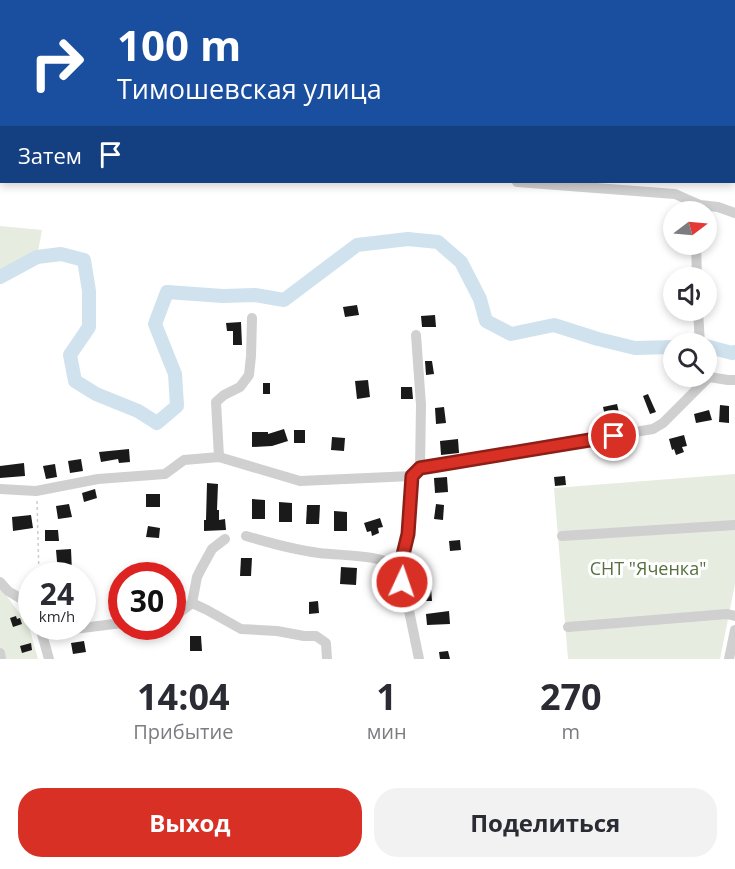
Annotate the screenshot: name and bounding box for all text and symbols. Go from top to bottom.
text: 100 m [117,16,241,73]
icon: right [18,24,96,102]
text: Тимошевская улица [117,70,382,107]
icon: arrive [94,138,127,171]
text: Затем [18,140,82,170]
north arrow [663,201,717,255]
map controls [663,201,717,387]
button: sound [663,267,717,321]
button: search [663,333,717,387]
pin [588,410,639,461]
icon: arrive [597,419,630,452]
position arrow [370,550,434,614]
park label: СНТ "Яченка" [590,556,706,580]
speed limit sign: 30 [108,562,186,640]
text: 24 [40,573,74,614]
text: km/h [39,606,75,626]
text: 14:04 [137,672,230,721]
text: 1 [376,672,397,721]
text: 270 [540,672,602,721]
text: Прибытие [133,718,233,745]
text: мин [367,718,407,745]
text: m [562,718,580,745]
button: Выход [18,788,362,857]
button: Поделиться [374,788,717,857]

